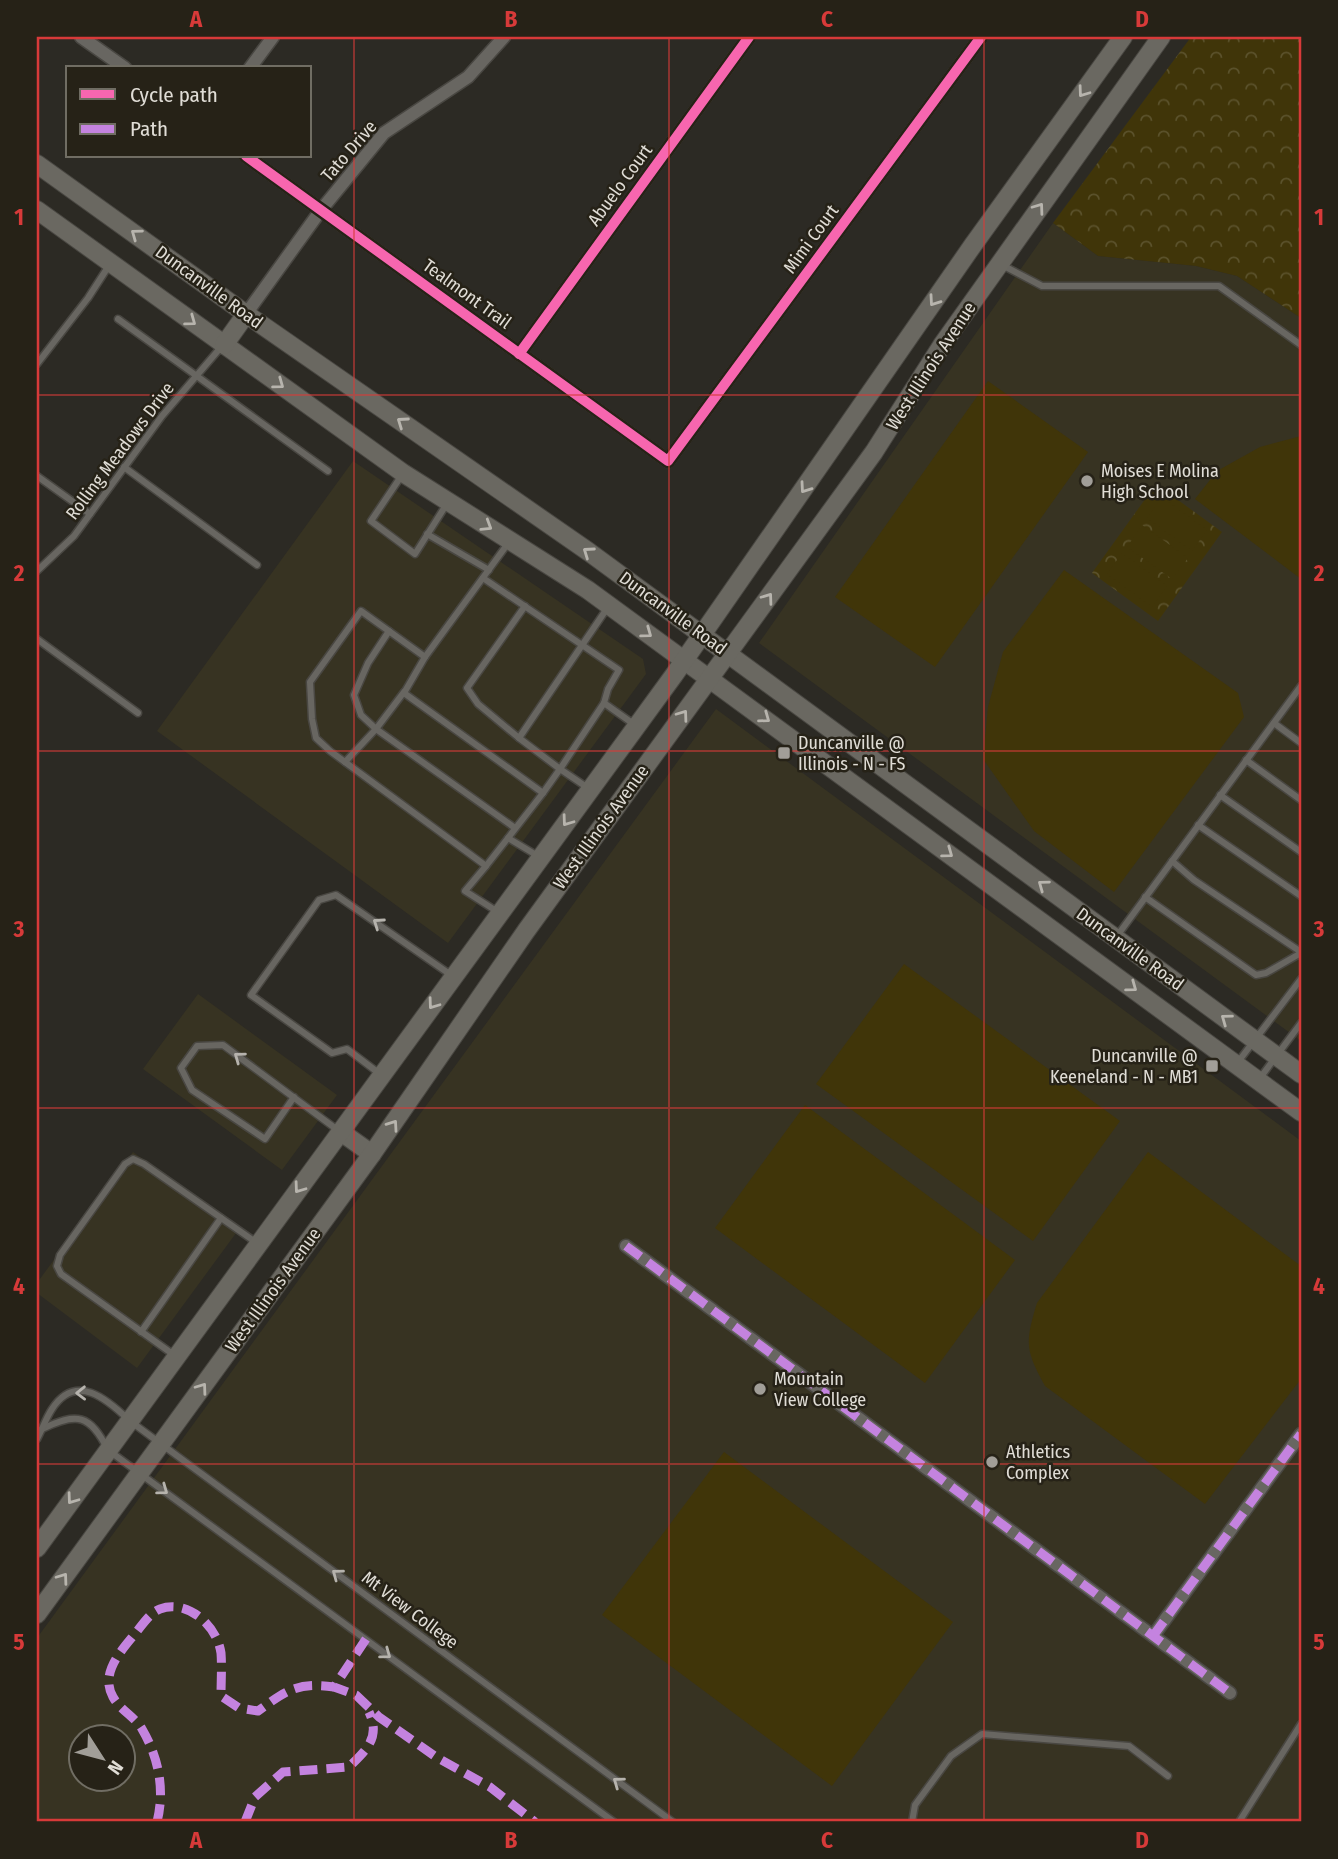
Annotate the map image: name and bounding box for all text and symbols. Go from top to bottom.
text: A [189,5,203,33]
text: B [505,5,518,33]
text: C [821,5,833,33]
text: D [1135,5,1149,33]
legend [66,66,312,158]
text: Cycle path [130,82,218,108]
one-way arrow [1079,84,1091,97]
text: Path [130,116,168,142]
street label: Tato Drive [317,116,382,186]
street label: Abuelo Court [583,140,657,230]
street label: Mimi Court [779,200,843,278]
text: 1 [14,203,24,231]
one-way arrow [1031,203,1043,216]
text: 1 [1314,203,1324,231]
one-way arrow [131,230,144,242]
street label: Duncanville Road [151,241,267,333]
street label: Tealmont Trail [418,255,516,334]
one-way arrow [930,293,942,306]
street label: West Illinois Avenue [881,298,981,434]
one-way arrow [183,312,196,325]
one-way arrow [271,376,284,389]
street label: Rolling Meadows Drive [61,378,179,524]
one-way arrow [396,417,409,430]
place label: Moises E Molina High School [1101,460,1219,503]
marker: Moises E Molina High School [1079,473,1095,489]
one-way arrow [801,480,813,493]
one-way arrow [479,518,492,531]
one-way arrow [583,548,596,560]
text: 2 [13,559,25,587]
text: 2 [1313,559,1325,587]
street label: Duncanville Road [615,567,731,659]
one-way arrow [760,593,773,605]
one-way arrow [639,624,652,637]
one-way arrow [674,710,687,723]
one-way arrow [757,710,770,722]
place label: Duncanville @ Illinois - N - FS [798,732,906,775]
marker: Duncanville @ Illinois - N - FS [776,745,792,761]
street label: West Illinois Avenue [549,760,654,893]
one-way arrow [563,813,576,826]
one-way arrow [940,844,953,857]
one-way arrow [1038,880,1051,893]
street label: Duncanville Road [1072,903,1188,995]
text: 3 [13,915,25,943]
text: 3 [1313,915,1325,943]
one-way arrow [373,919,386,931]
one-way arrow [1124,979,1137,991]
one-way arrow [429,997,441,1009]
one-way arrow [1222,1015,1234,1028]
place label: Duncanville @ Keeneland - N - MB1 [1050,1045,1198,1088]
one-way arrow [234,1053,247,1065]
marker: Duncanville @ Keeneland - N - MB1 [1204,1058,1220,1074]
one-way arrow [385,1119,398,1132]
one-way arrow [295,1180,307,1193]
street label: West Illinois Avenue [221,1223,326,1356]
text: 4 [13,1272,25,1300]
text: 4 [1313,1272,1325,1300]
place label: Mountain View College [774,1368,866,1411]
marker: Mountain View College [752,1381,768,1397]
one-way arrow [193,1383,206,1396]
one-way arrow [75,1385,86,1401]
place label: Athletics Complex [1006,1441,1071,1484]
marker: Athletics Complex [984,1454,1000,1470]
one-way arrow [155,1482,168,1494]
one-way arrow [68,1491,81,1504]
street label: Mt View College [357,1567,463,1653]
one-way arrow [332,1569,345,1582]
one-way arrow [55,1573,67,1586]
text: 5 [13,1628,25,1656]
text: 5 [1313,1628,1325,1656]
one-way arrow [378,1646,391,1658]
north arrow [66,1722,136,1792]
text: N [103,1756,128,1779]
one-way arrow [614,1777,626,1790]
text: A [189,1826,203,1854]
text: B [505,1826,518,1854]
text: C [821,1826,833,1854]
text: D [1135,1826,1149,1854]

